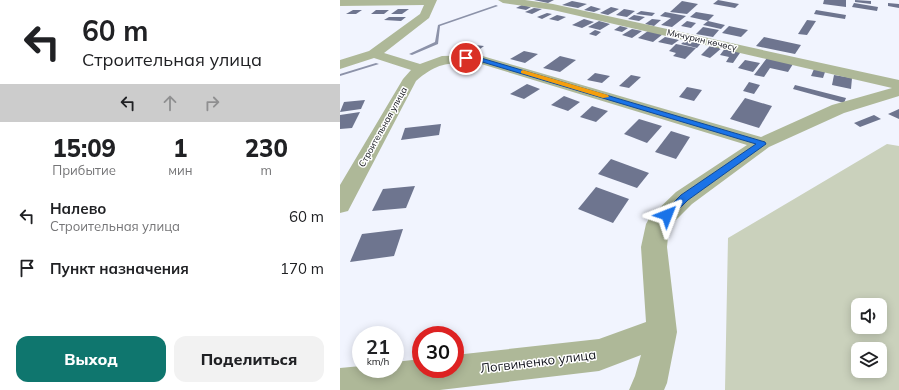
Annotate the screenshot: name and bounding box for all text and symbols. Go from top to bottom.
text: 60 m [82,13,148,48]
icon: left [16,16,68,68]
street label: Мичурин көчөсү [666,26,738,54]
pin [449,41,483,75]
icon: arrive [455,47,477,69]
text: Строительная улица [82,48,262,71]
street label: Строительная улица [356,85,410,169]
icon: left [117,92,139,114]
icon: ahead [159,92,181,114]
icon: right [201,92,223,114]
text: 15:09 [52,133,116,163]
text: 1 [173,133,188,163]
text: 230 [245,133,288,163]
text: Прибытие [52,162,116,178]
text: мин [168,162,192,178]
text: m [261,162,272,178]
position arrow [646,194,688,236]
text: Налево [50,199,106,218]
icon: left [16,205,38,227]
text: 60 m [289,207,324,226]
text: Строительная улица [50,218,180,234]
icon: arrive [16,257,38,279]
text: Пункт назначения [50,259,189,278]
text: 170 m [280,259,324,278]
map controls [851,298,887,378]
button: sound [851,298,887,334]
speed limit sign: 30 [412,326,464,378]
text: 21 [366,334,390,359]
button: Выход [16,336,166,382]
button: Поделиться [174,336,324,382]
button: layers [851,342,887,378]
street label: Логвиненко улица [479,346,597,376]
text: km/h [367,355,389,368]

